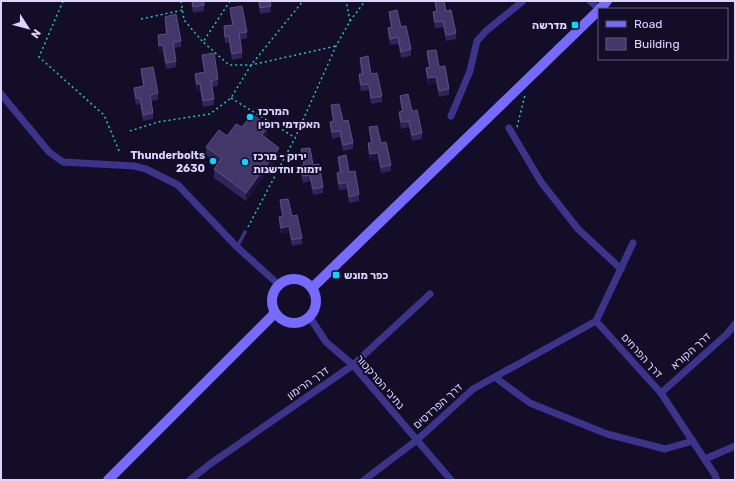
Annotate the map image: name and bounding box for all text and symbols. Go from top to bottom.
north arrow [8,8,48,48]
legend [598,8,728,60]
text: Road [634,17,662,31]
place label: מדרשה [532,19,567,32]
marker: מדרשה [570,20,580,30]
text: N [28,27,43,41]
text: Building [634,37,680,51]
place label: המרכז האקדמי רופין [258,105,320,131]
marker: המרכז האקדמי רופין [245,112,255,122]
place label: Thunderbolts 2630 [130,149,205,175]
place label: ירוק - מרכז יזמות וחדשנות [253,150,322,176]
marker: Thunderbolts 2630 [208,156,218,166]
marker: ירוק - מרכז יזמות וחדשנות [240,157,250,167]
place label: כפר מונש [344,269,388,282]
marker: כפר מונש [331,270,341,280]
street label: דרך הקורא [668,330,714,372]
street label: דרך הפרחים [619,331,665,381]
street label: נתיבי הטרקטור [353,352,407,412]
street label: דרך הרימון [285,364,331,402]
street label: דרך הפרדסים [411,380,465,432]

